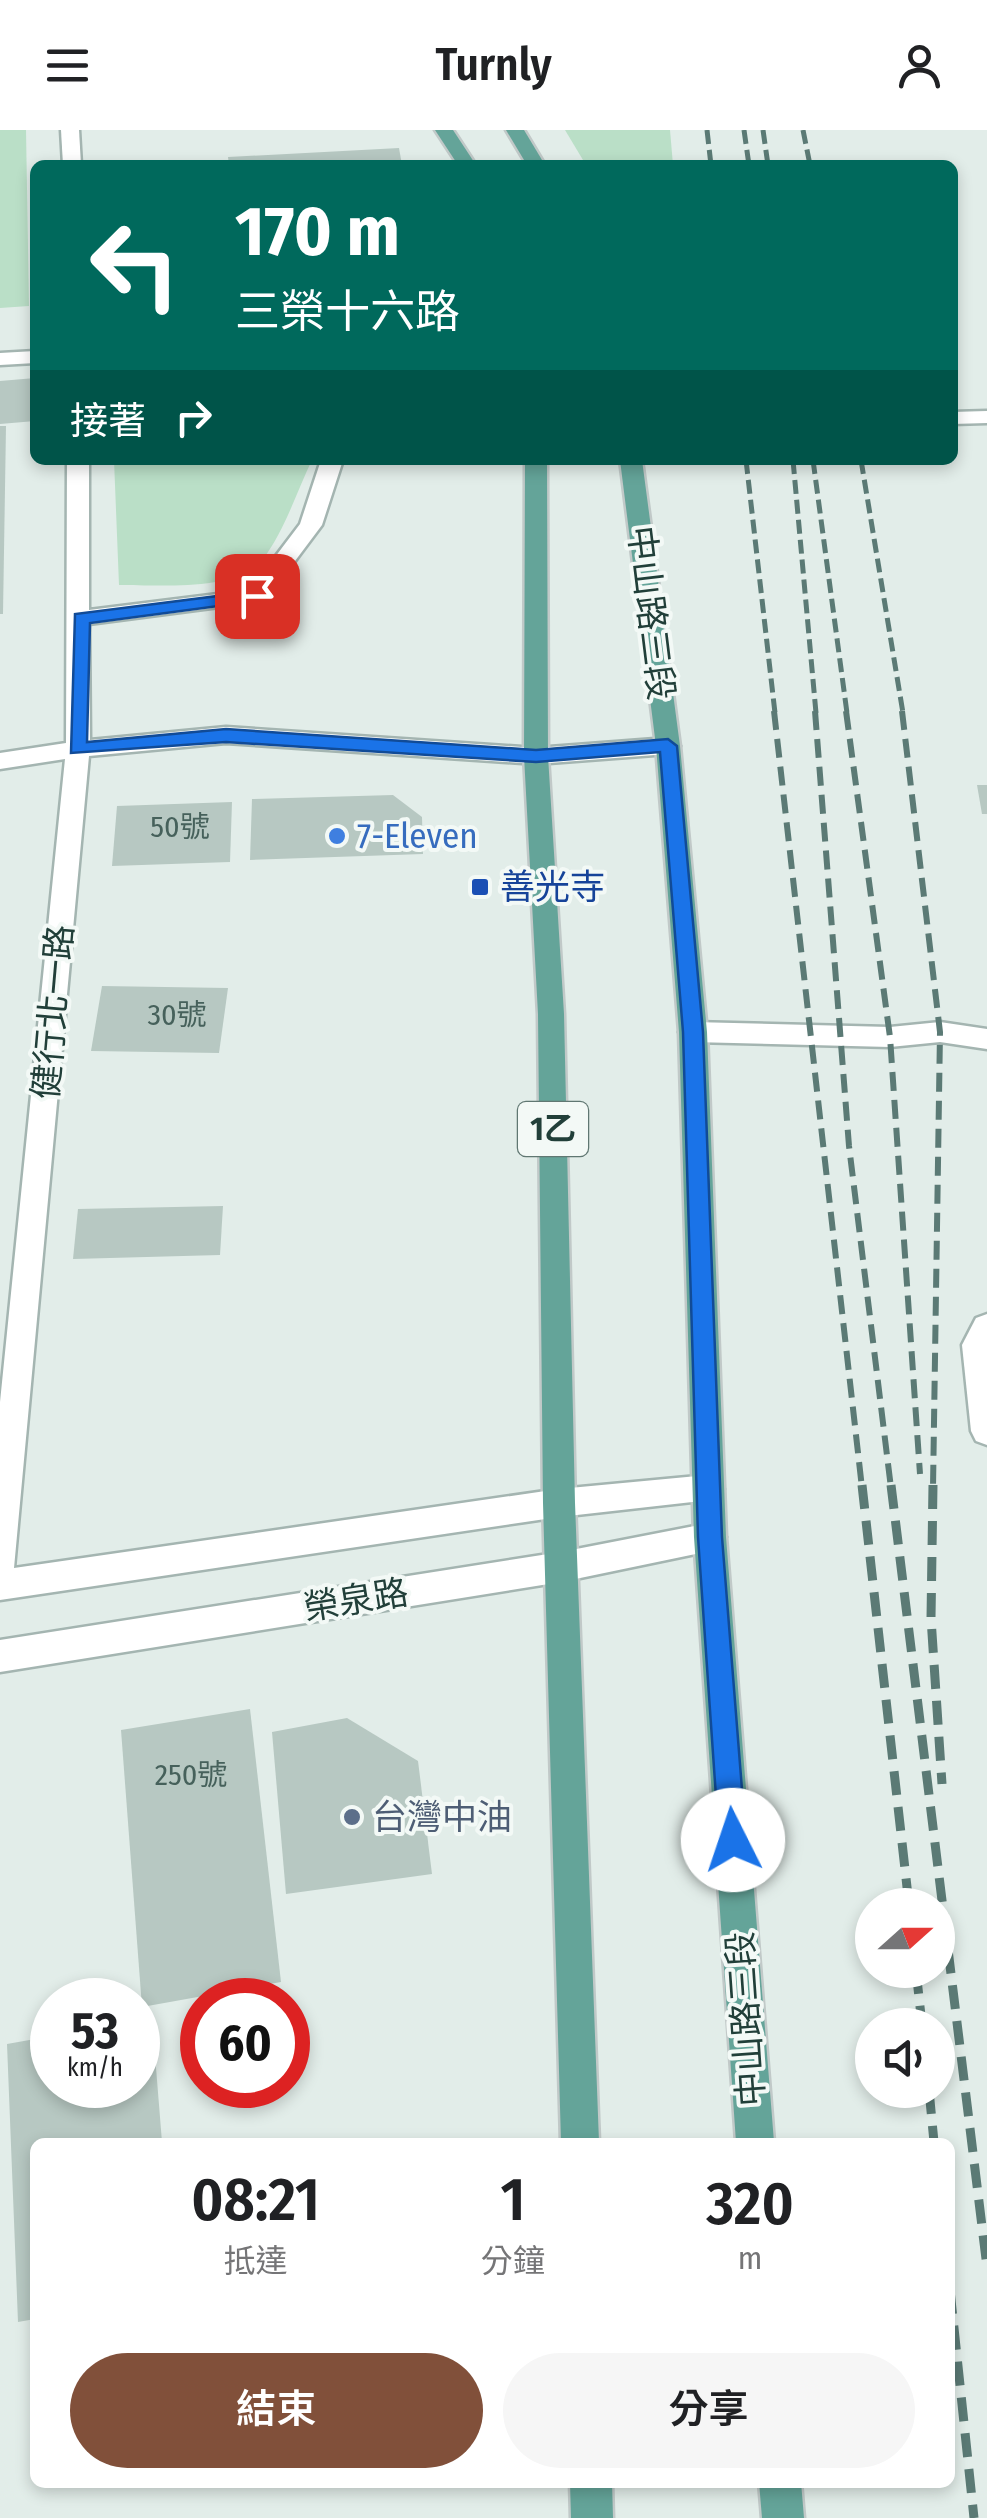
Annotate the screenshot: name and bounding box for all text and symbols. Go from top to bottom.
icon: menu [40,38,95,93]
text: Turnly [435,38,552,92]
icon: person [892,38,947,93]
text: 170 m [235,190,400,274]
icon: left [70,200,200,330]
text: 三榮十六路 [235,285,460,339]
icon: right [166,390,221,445]
text: 接著 [70,398,146,444]
street label: 中山路三段 [619,524,683,702]
pin [215,554,300,639]
icon: arrive [230,569,285,624]
house number: 50號 [150,809,210,845]
place label: 7-Eleven [357,815,478,857]
marker: 7-Eleven [326,825,348,847]
place label: 善光寺 [500,866,605,908]
marker: 善光寺 [469,876,491,898]
street label: 健行北一路 [24,923,82,1101]
house number: 30號 [147,997,207,1033]
road number: 1乙 [518,1102,588,1156]
street label: 榮泉路 [301,1571,411,1629]
house number: 250號 [155,1757,227,1793]
position arrow [681,1788,785,1892]
place label: 台灣中油 [372,1796,512,1838]
marker: 台灣中油 [341,1806,363,1828]
north arrow [855,1888,955,1988]
map controls [855,1888,955,2108]
street label: 中山路三段 [719,1930,773,2108]
speed limit sign: 60 [180,1978,310,2108]
text: 53 [71,2001,119,2061]
button: sound [855,2008,955,2108]
text: km/h [67,2053,123,2083]
text: 08:21 [191,2164,320,2236]
text: 1 [501,2164,526,2236]
text: 320 [706,2168,794,2240]
text: m [738,2239,762,2277]
text: 抵達 [224,2242,288,2280]
text: 分鐘 [481,2242,545,2280]
button: 結束 [70,2353,483,2468]
button: 分享 [503,2353,915,2468]

